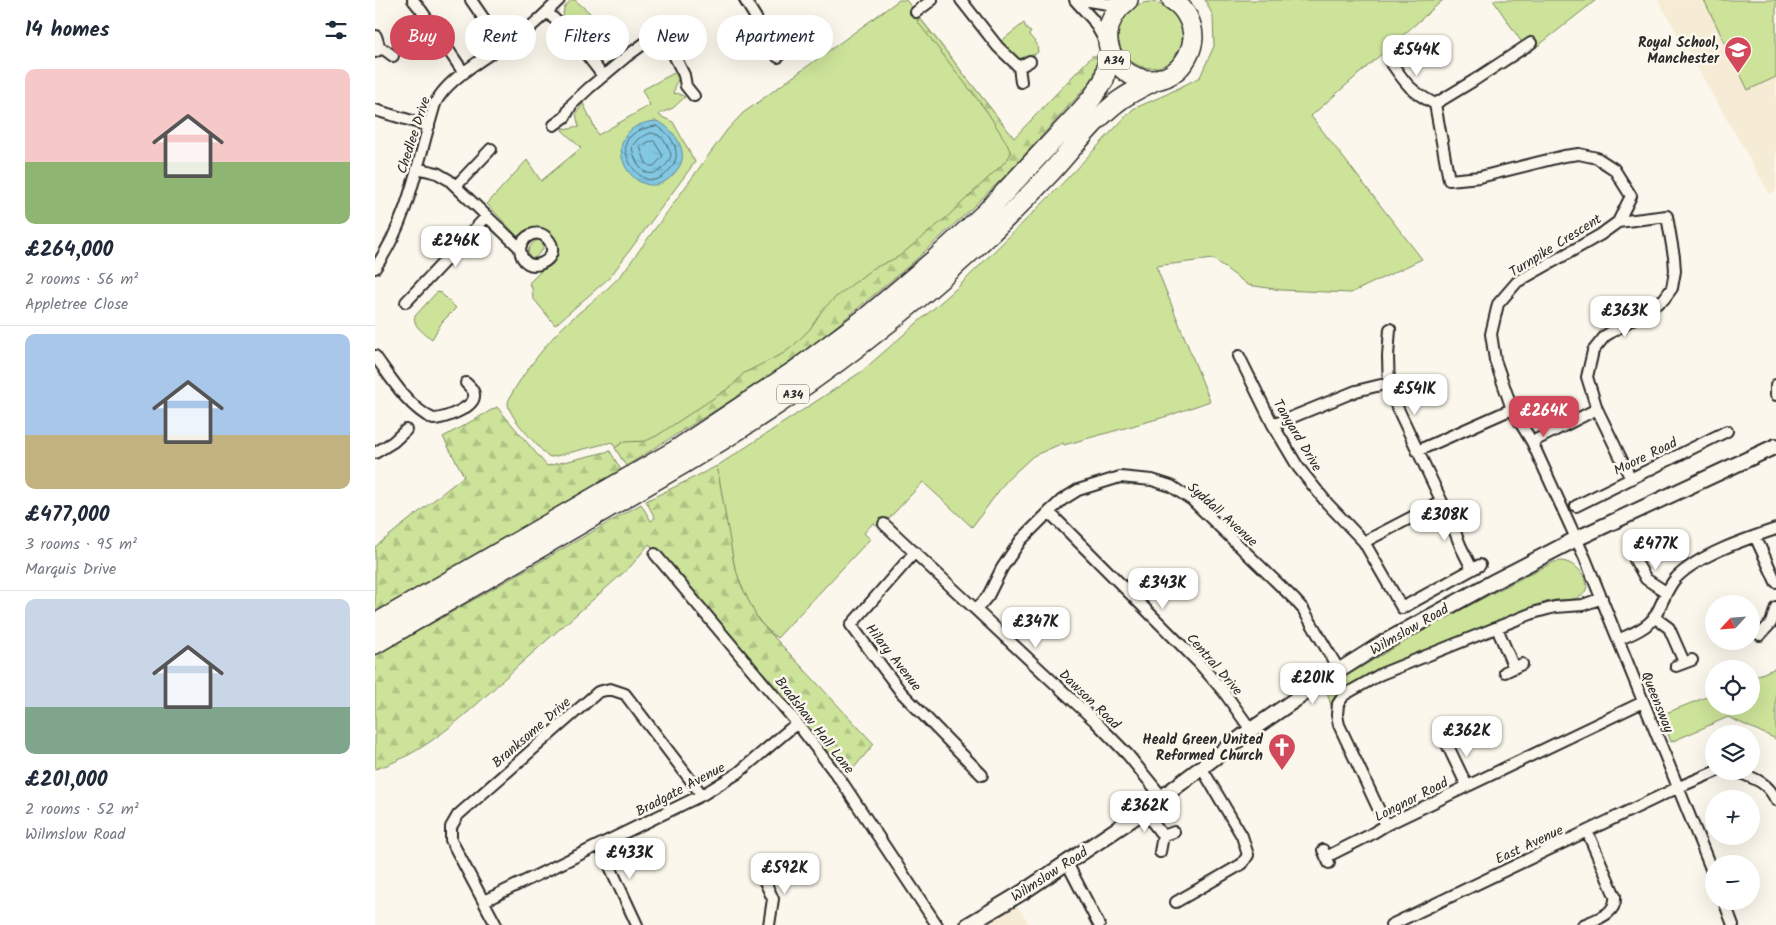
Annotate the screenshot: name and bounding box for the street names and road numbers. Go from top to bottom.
road number: A34 [1098,50,1130,70]
street label: Chedlee Drive [391,93,437,177]
street label: Turnpike Crescent [1505,208,1607,283]
road number: A34 [777,384,809,404]
street label: Tanyard Drive [1267,395,1328,477]
street label: Moore Road [1610,432,1682,482]
street label: Syddall Avenue [1182,477,1263,553]
street label: Wilmslow Road [1366,598,1454,661]
street label: Hilary Avenue [860,619,927,697]
street label: Central Drive [1181,628,1248,701]
street label: Dawson Road [1053,665,1126,736]
street label: Queensway [1635,668,1679,737]
street label: Bradshaw Hall Lane [769,672,860,780]
street label: Branksome Drive [487,692,577,773]
street label: Bradgate Avenue [632,757,730,823]
street label: Longnor Road [1371,771,1453,828]
street label: East Avenue [1492,819,1568,870]
street label: Wilmslow Road [1007,841,1093,908]

